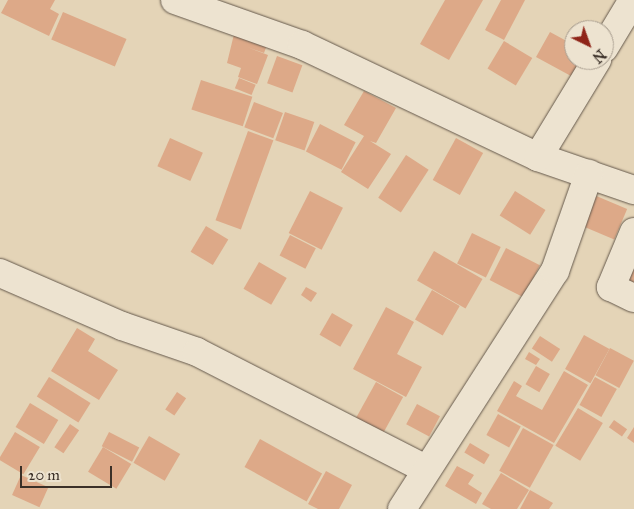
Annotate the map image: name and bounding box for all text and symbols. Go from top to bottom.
north arrow [564,20,614,70]
text: N [589,45,609,66]
scale bar [22,456,115,488]
text: 20 m [28,466,60,484]

